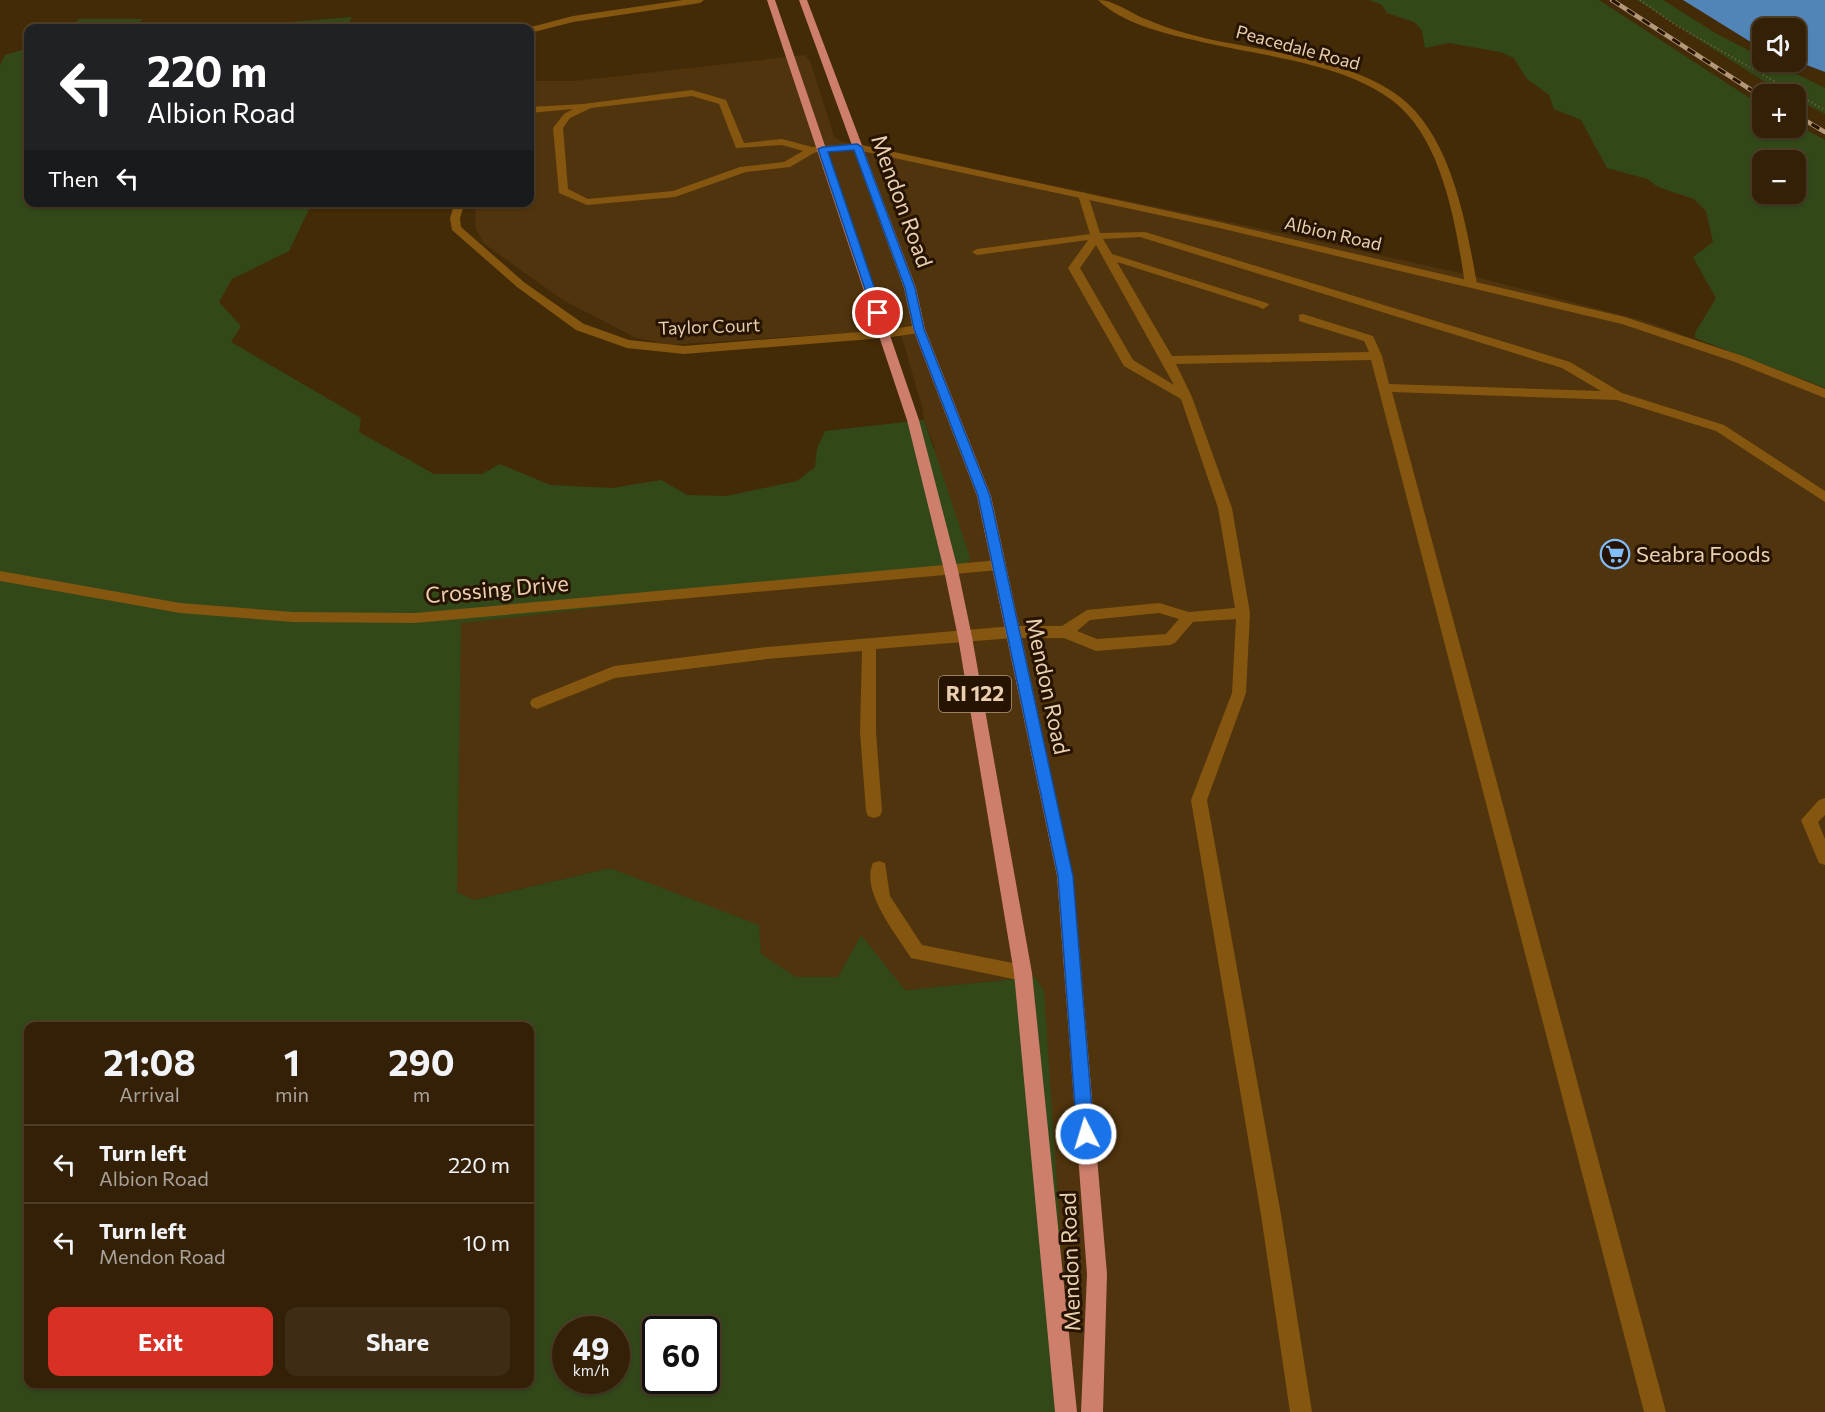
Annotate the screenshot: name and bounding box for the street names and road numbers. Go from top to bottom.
street label: Peacedale Road [1234,20,1363,74]
street label: Mendon Road [866,131,939,271]
street label: Albion Road [1283,211,1384,255]
street label: Taylor Court [658,313,760,339]
street label: Crossing Drive [424,569,570,608]
street label: Mendon Road [1021,615,1076,757]
road number: RI 122 [939,676,1011,712]
street label: Mendon Road [1054,1192,1085,1332]

